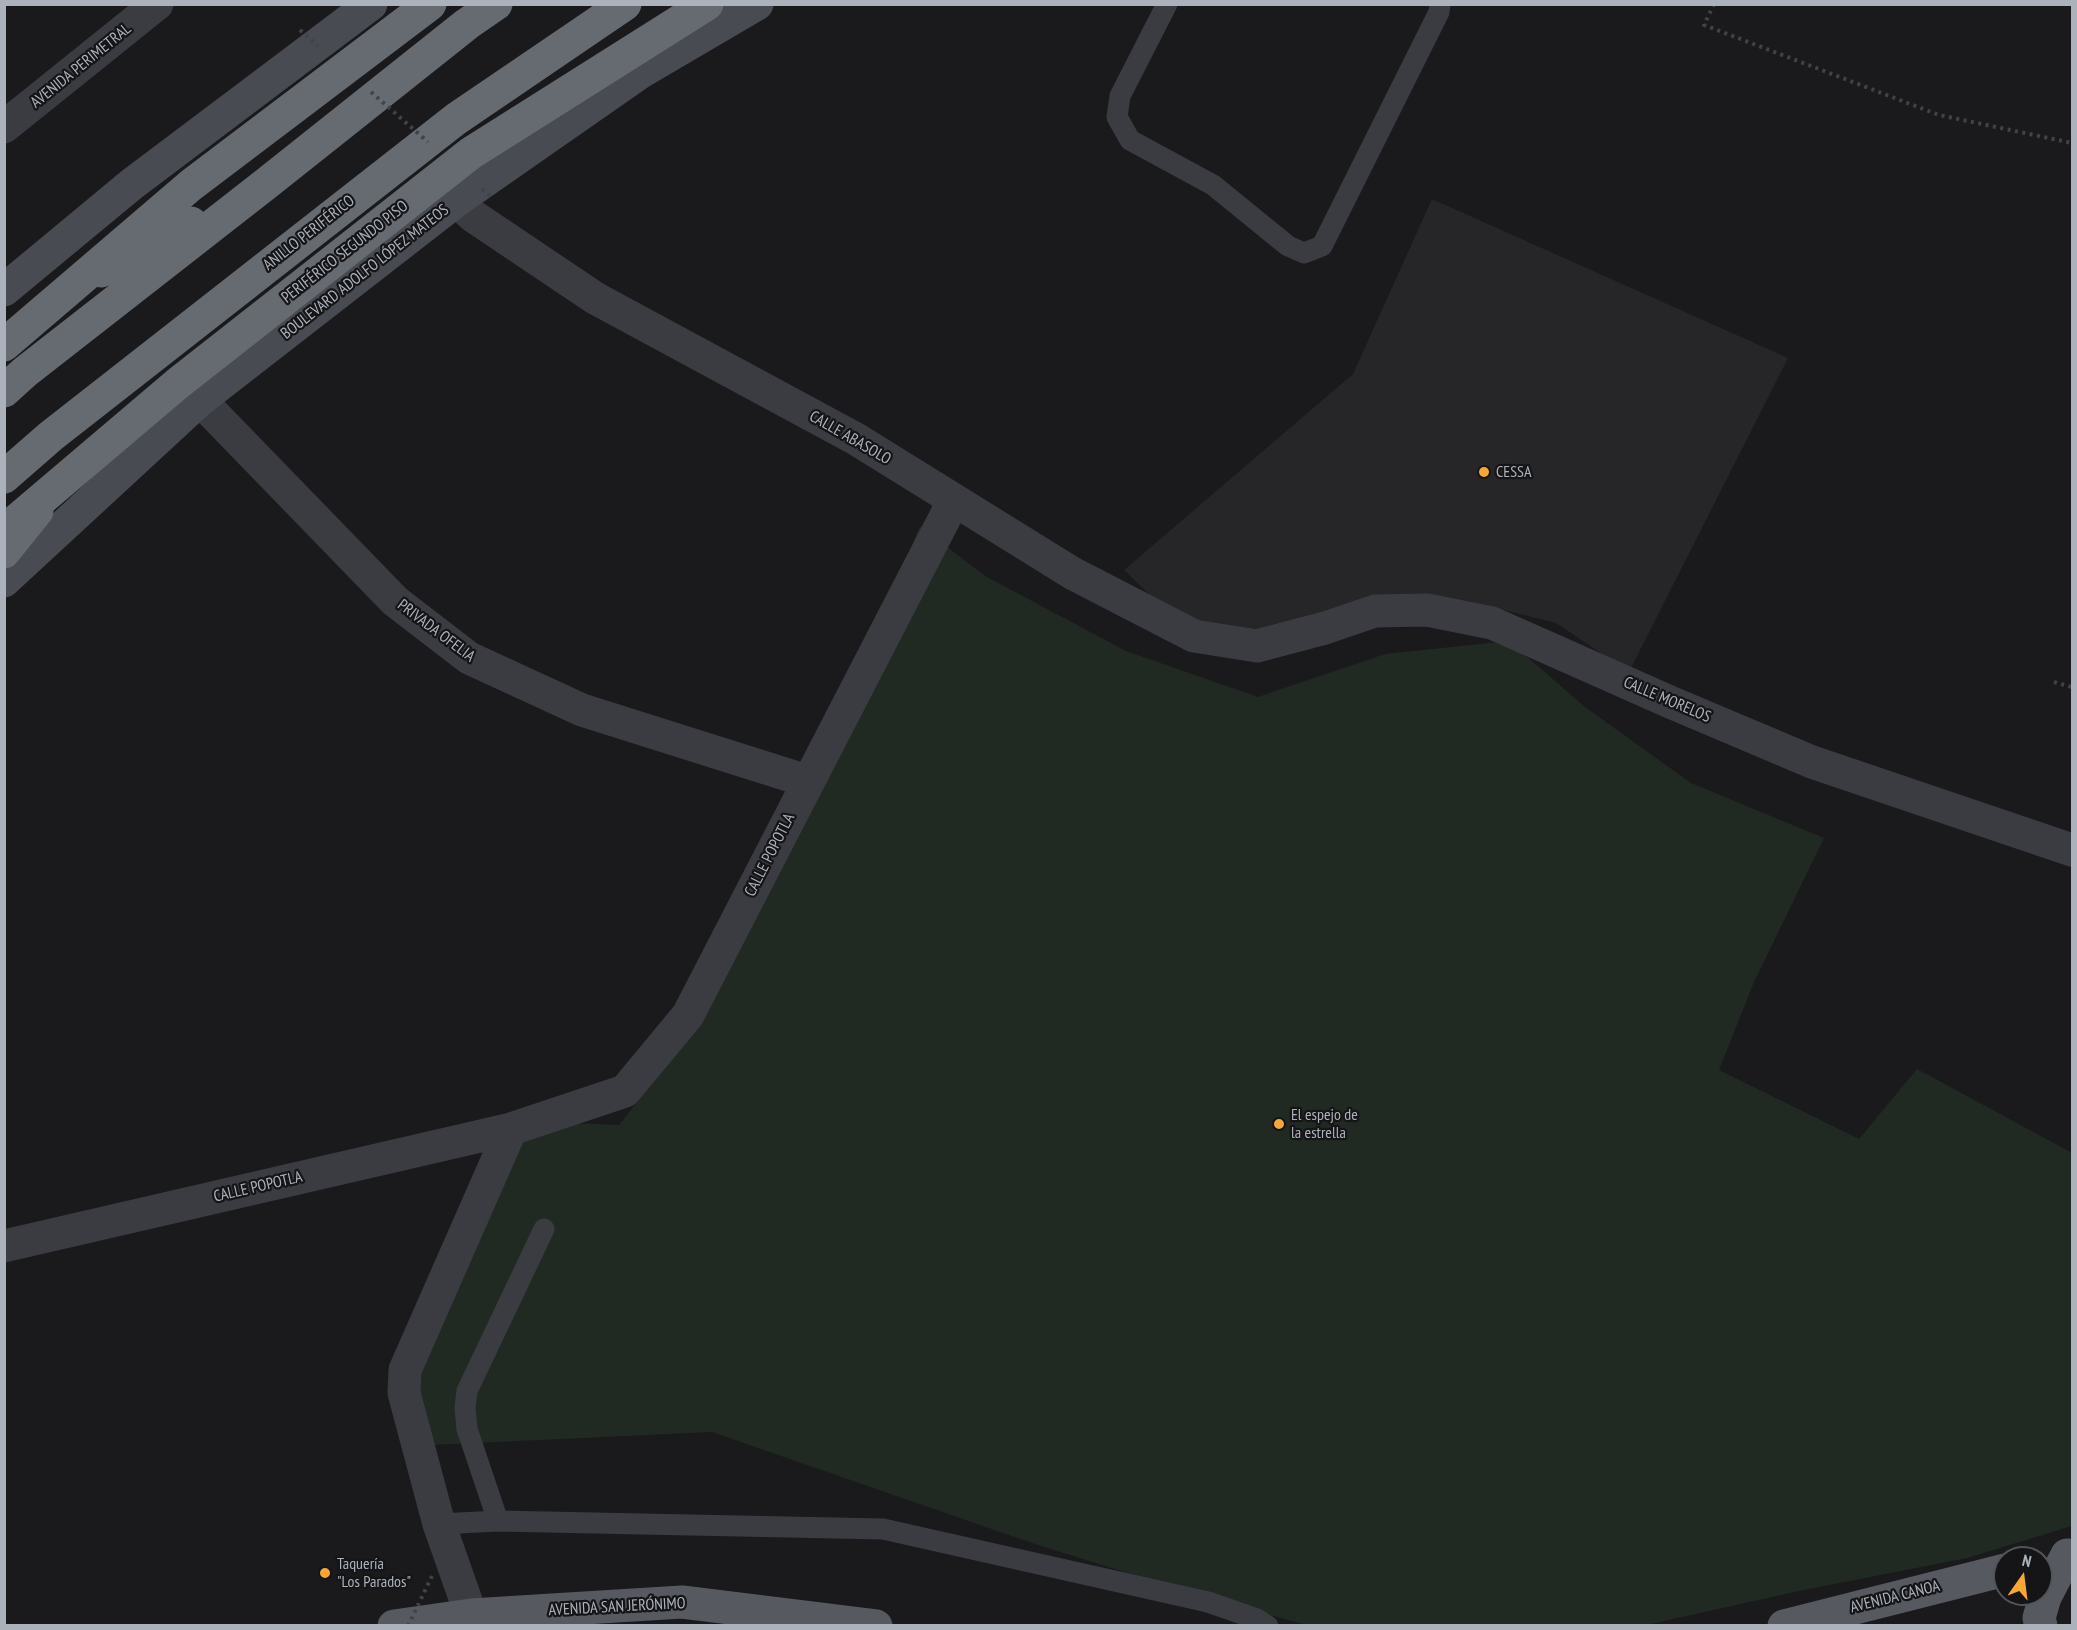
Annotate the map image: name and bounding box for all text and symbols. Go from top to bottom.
street label: AVENIDA PERIMETRAL [27,20,135,112]
street label: ANILLO PERIFÉRICO [260,191,358,275]
street label: PERIFÉRICO SEGUNDO PISO [278,197,412,307]
street label: BOULEVARD ADOLFO LÓPEZ MATEOS [277,200,453,344]
street label: CALLE ABASOLO [806,407,894,469]
place label: CESSA [1496,462,1531,482]
marker: CESSA [1477,465,1491,479]
street label: PRIVADA OFELIA [393,596,479,666]
street label: CALLE MORELOS [1620,673,1714,727]
street label: CALLE POPOTLA [741,810,799,900]
place label: El espejo de la estrella [1291,1105,1358,1143]
marker: El espejo de la estrella [1272,1117,1286,1131]
street label: CALLE POPOTLA [212,1167,304,1207]
north arrow [1993,1546,2053,1606]
text: N [2020,1550,2033,1571]
place label: Taquería "Los Parados" [337,1554,411,1592]
marker: Taquería "Los Parados" [318,1566,332,1580]
street label: AVENIDA CANOA [1848,1577,1942,1617]
street label: AVENIDA SAN JERÓNIMO [548,1594,686,1620]

